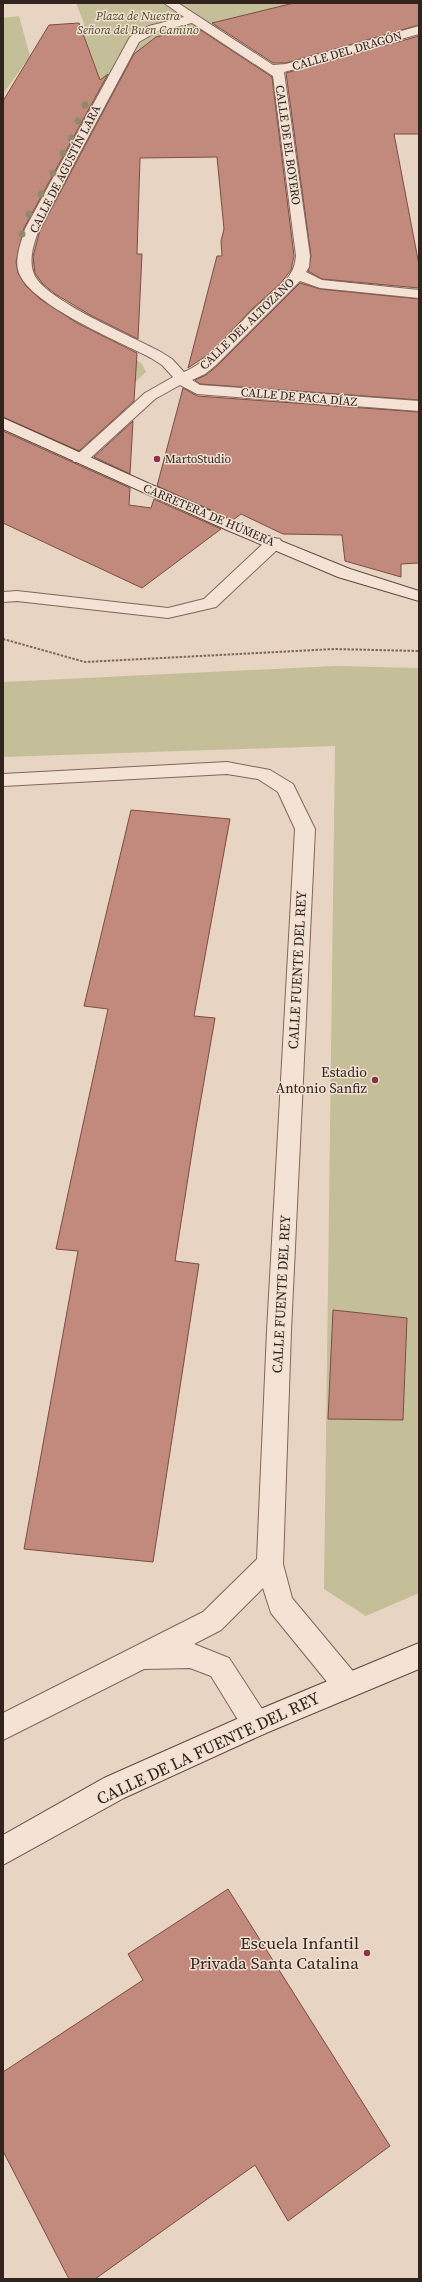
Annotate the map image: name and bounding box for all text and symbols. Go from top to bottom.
park label: Plaza de Nuestra Señora del Buen Camino [77,8,199,38]
street label: CALLE DEL DRAGÓN [290,28,404,74]
street label: CALLE DE EL BOYERO [272,84,304,206]
street label: CALLE DE AGUSTÍN LARA [26,102,104,236]
street label: CALLE DEL ALTOZANO [196,275,298,373]
street label: CALLE DE PACA DÍAZ [240,384,358,410]
place label: MartoStudio [165,451,231,467]
marker: MartoStudio [152,454,162,464]
street label: CARRETERA DE HÚMERA [141,480,277,550]
street label: CALLE FUENTE DEL REY [283,890,311,1050]
place label: Estadio Antonio Sanfiz [276,1062,368,1098]
marker: Estadio Antonio Sanfiz [370,1075,380,1085]
street label: CALLE FUENTE DEL REY [267,1214,295,1374]
street label: CALLE DE LA FUENTE DEL REY [93,1686,324,1810]
place label: Escuela Infantil Privada Santa Catalina [190,1931,359,1975]
marker: Escuela Infantil Privada Santa Catalina [362,1948,372,1958]

